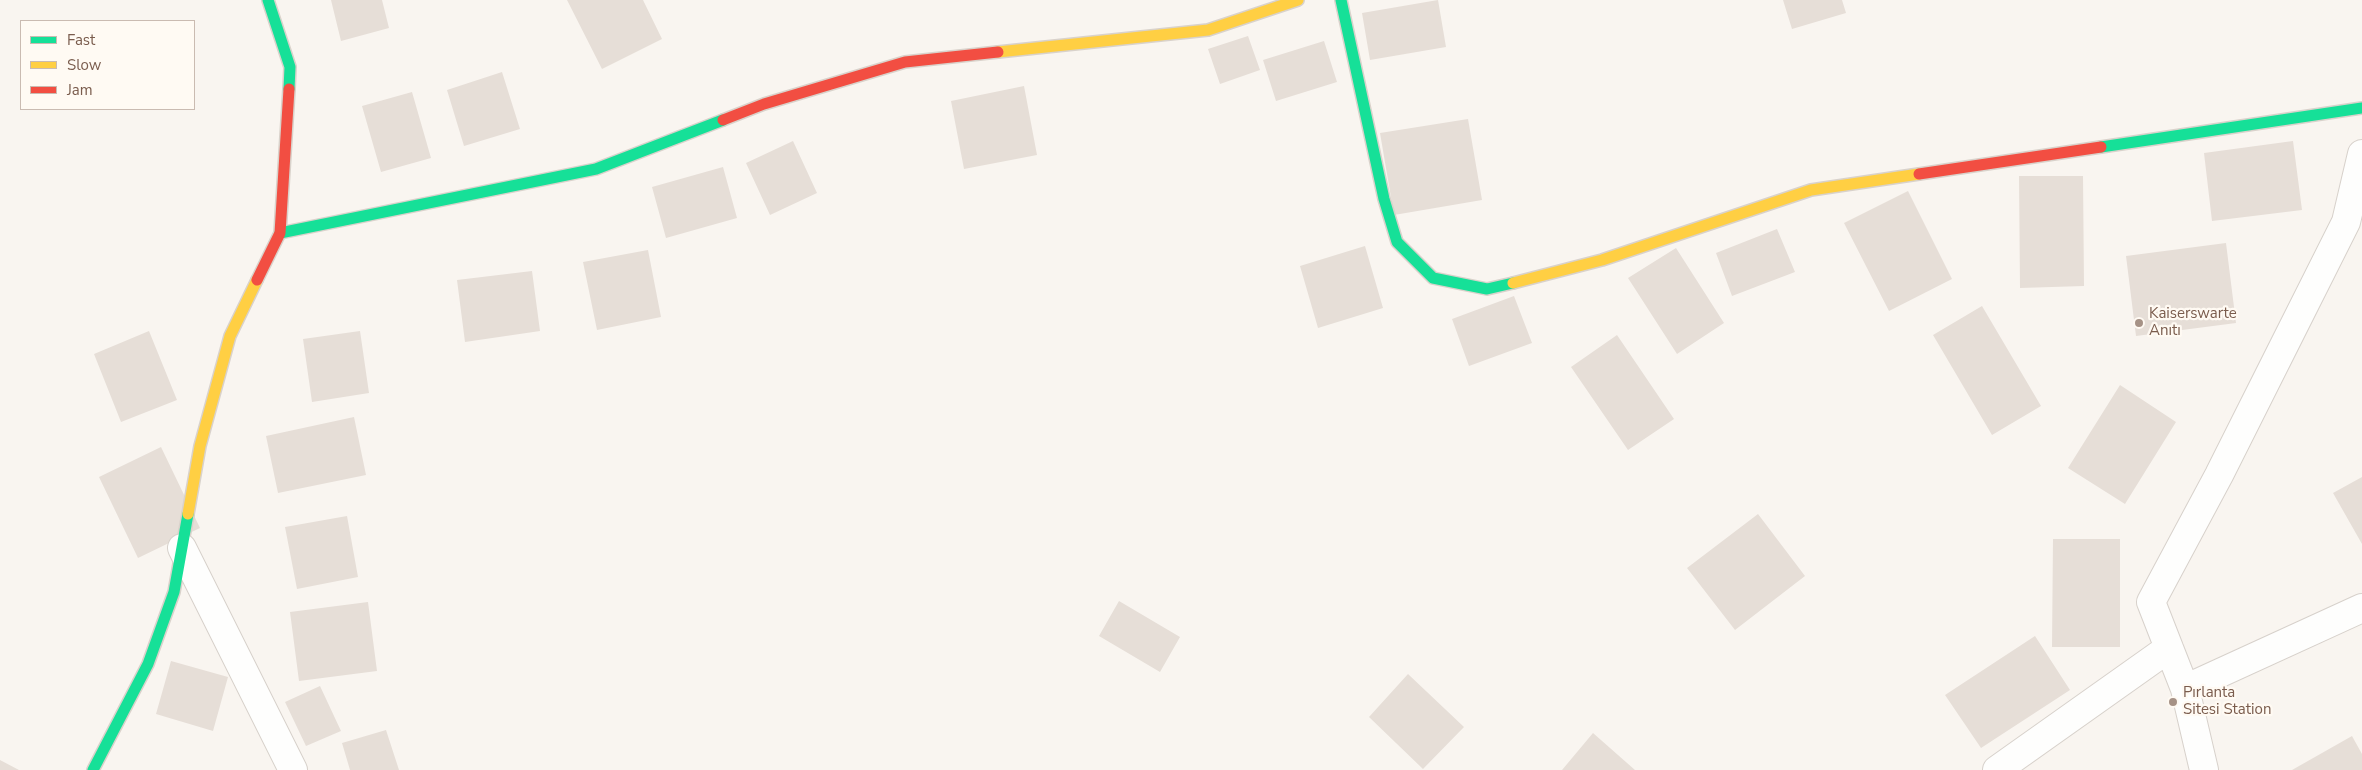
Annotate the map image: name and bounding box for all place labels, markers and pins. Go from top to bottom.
place label: Kaiserswarte Anıtı [2149,305,2237,340]
marker: Kaiserswarte Anıtı [2133,317,2145,329]
place label: Pırlanta Sitesi Station [2183,684,2271,719]
marker: Pırlanta Sitesi Station [2167,696,2179,708]

